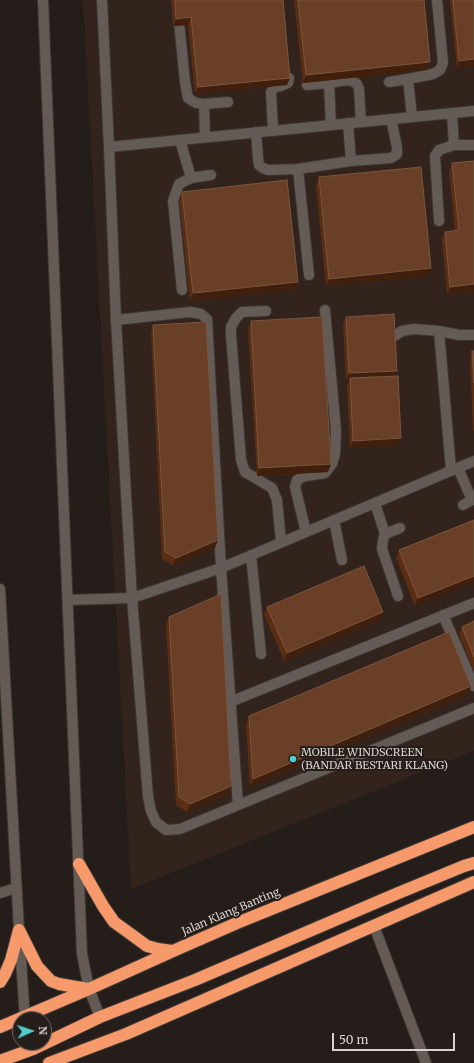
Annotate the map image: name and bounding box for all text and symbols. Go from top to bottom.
place label: MOBILE WINDSCREEN (BANDAR BESTARI KLANG) [301,746,448,772]
marker: MOBILE WINDSCREEN (BANDAR BESTARI KLANG) [288,754,298,764]
street label: Jalan Klang Banting [180,885,282,939]
north arrow [12,1011,52,1051]
scale bar [334,1025,457,1051]
text: N [36,1026,50,1035]
text: 50 m [339,1032,368,1047]

